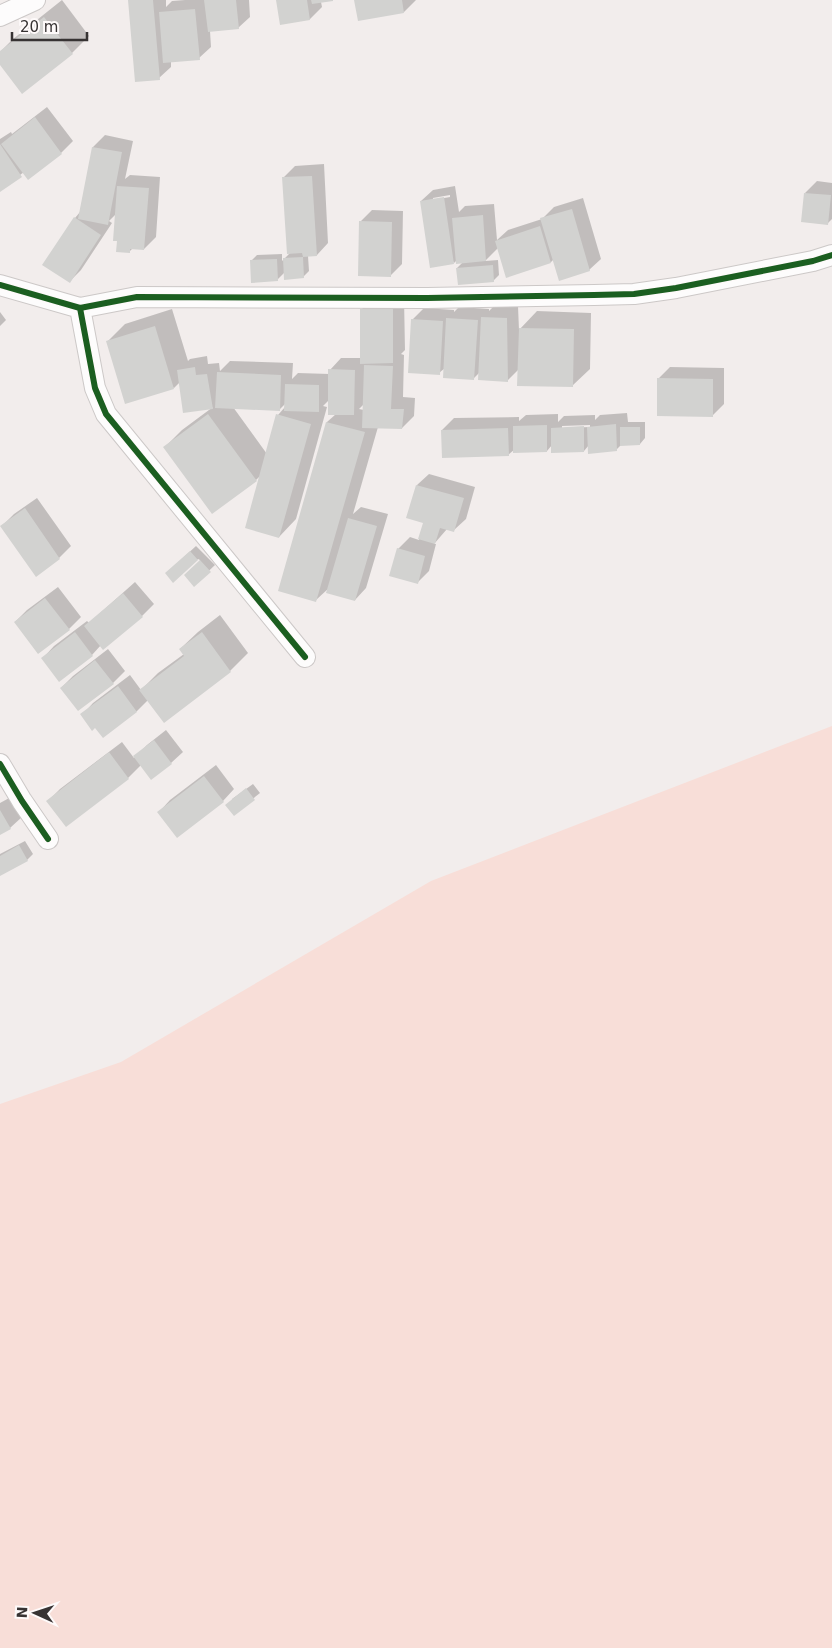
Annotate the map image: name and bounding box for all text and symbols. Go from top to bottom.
scale bar [12,10,88,42]
text: 20 m [20,18,58,36]
north arrow [10,1588,60,1638]
text: N [14,1606,30,1619]

